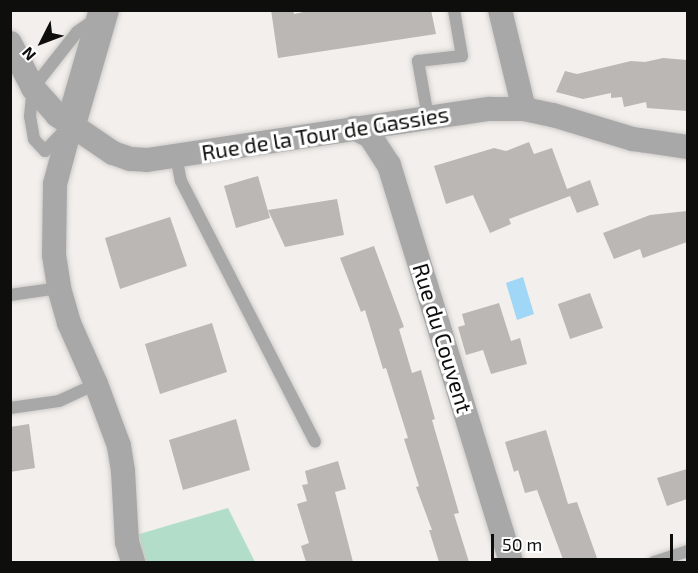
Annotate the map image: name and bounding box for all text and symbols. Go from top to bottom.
north arrow [12,12,72,72]
text: N [17,44,39,65]
street label: Rue de la Tour de Gassies [199,100,451,166]
street label: Rue du Couvent [408,260,478,416]
scale bar [494,522,676,560]
text: 50 m [502,533,542,555]

